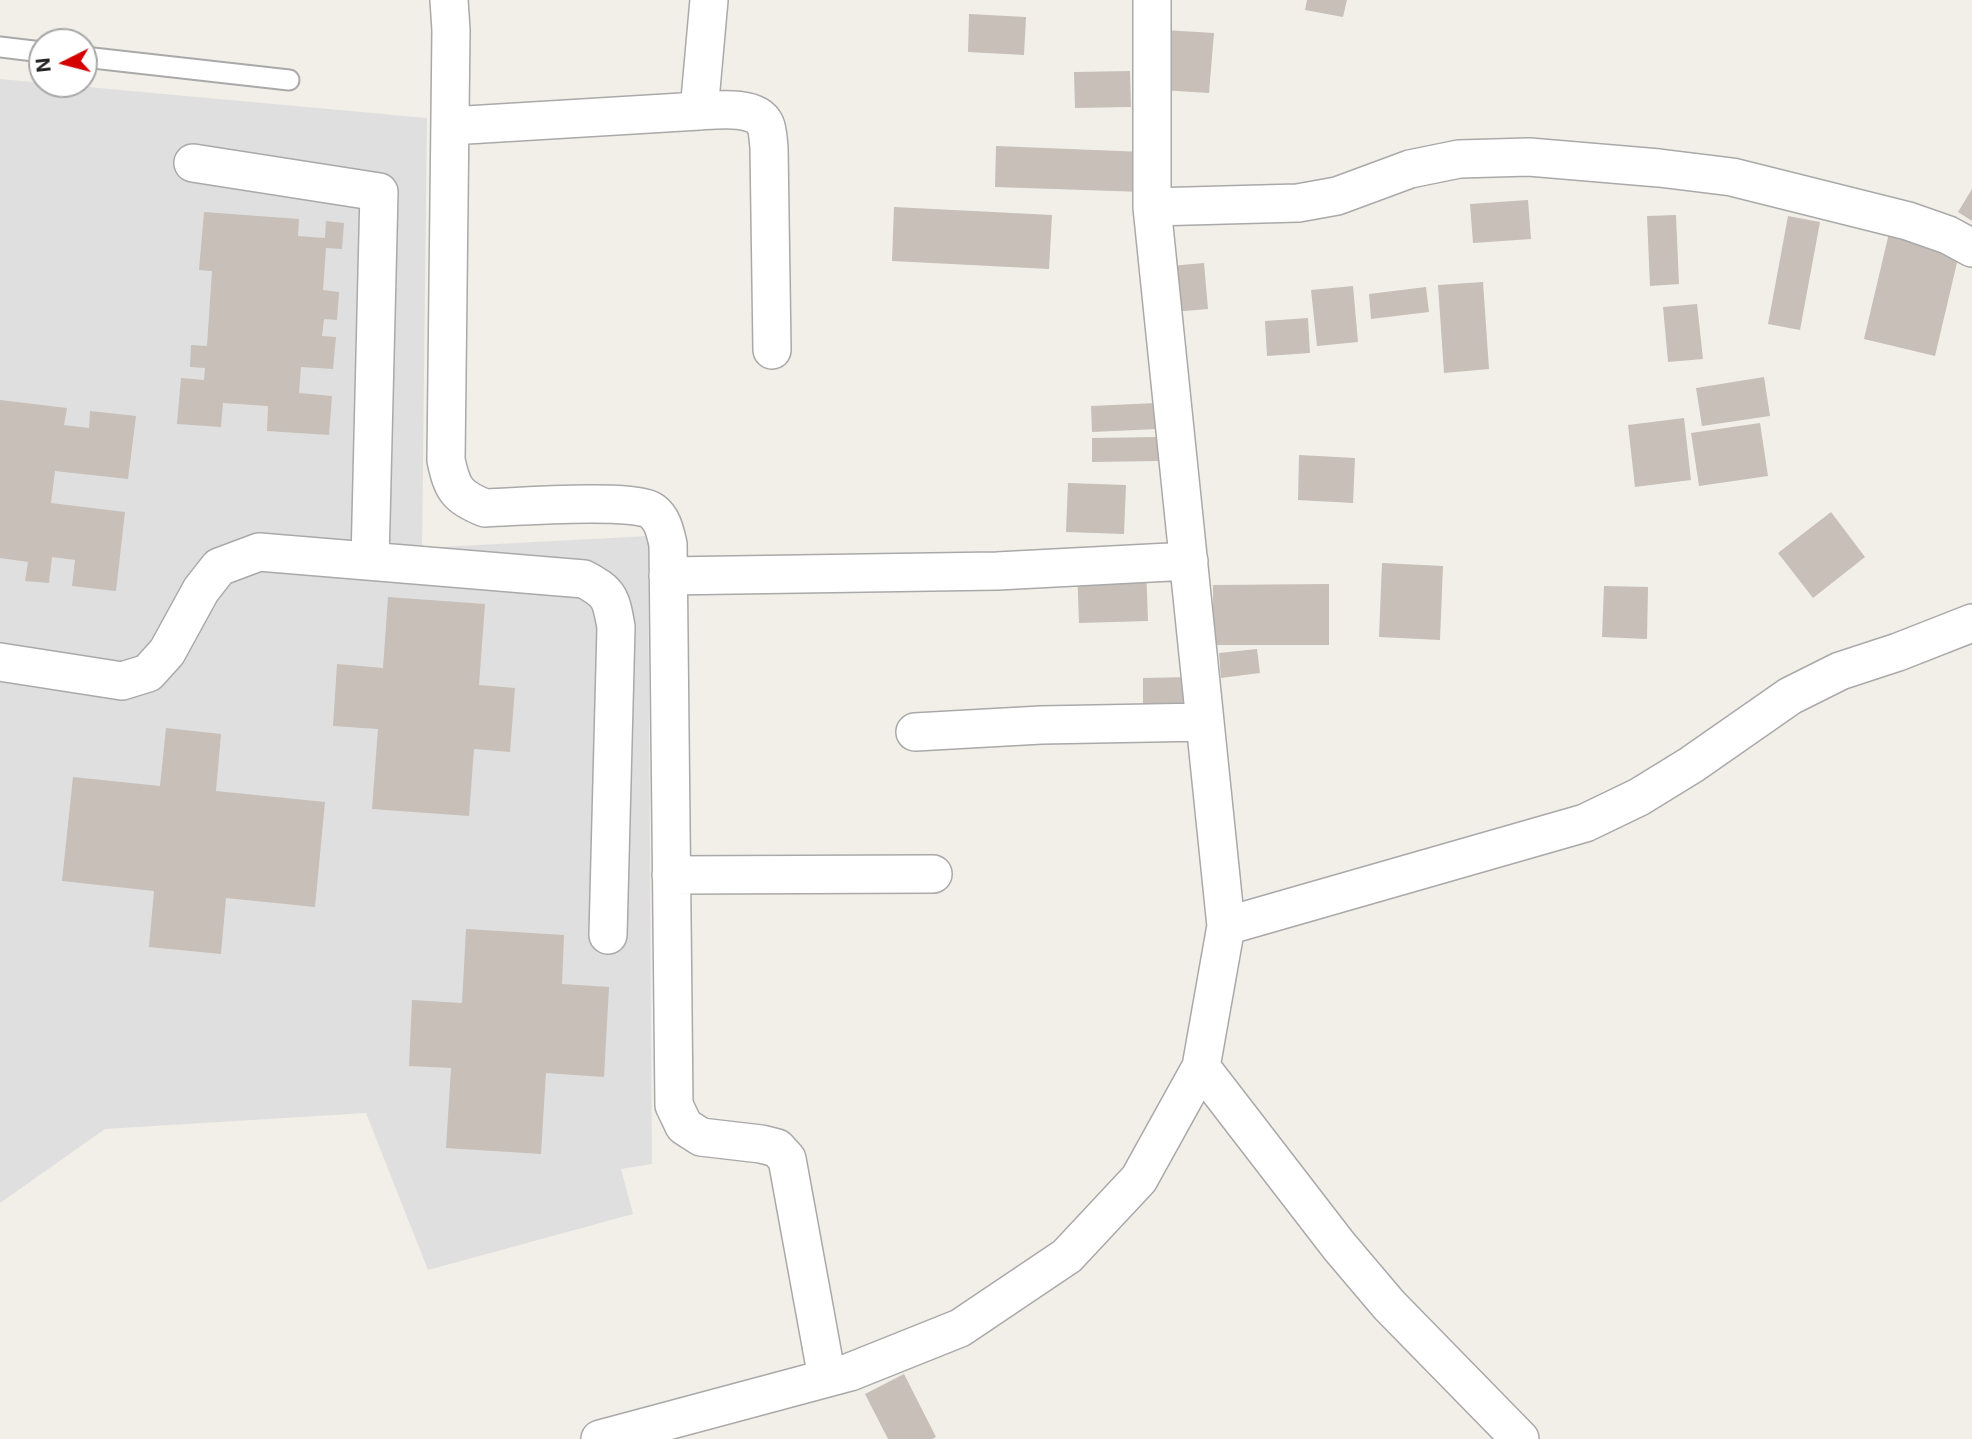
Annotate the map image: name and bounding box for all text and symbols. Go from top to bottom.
north arrow [28,28,98,98]
text: N [31,57,56,73]

